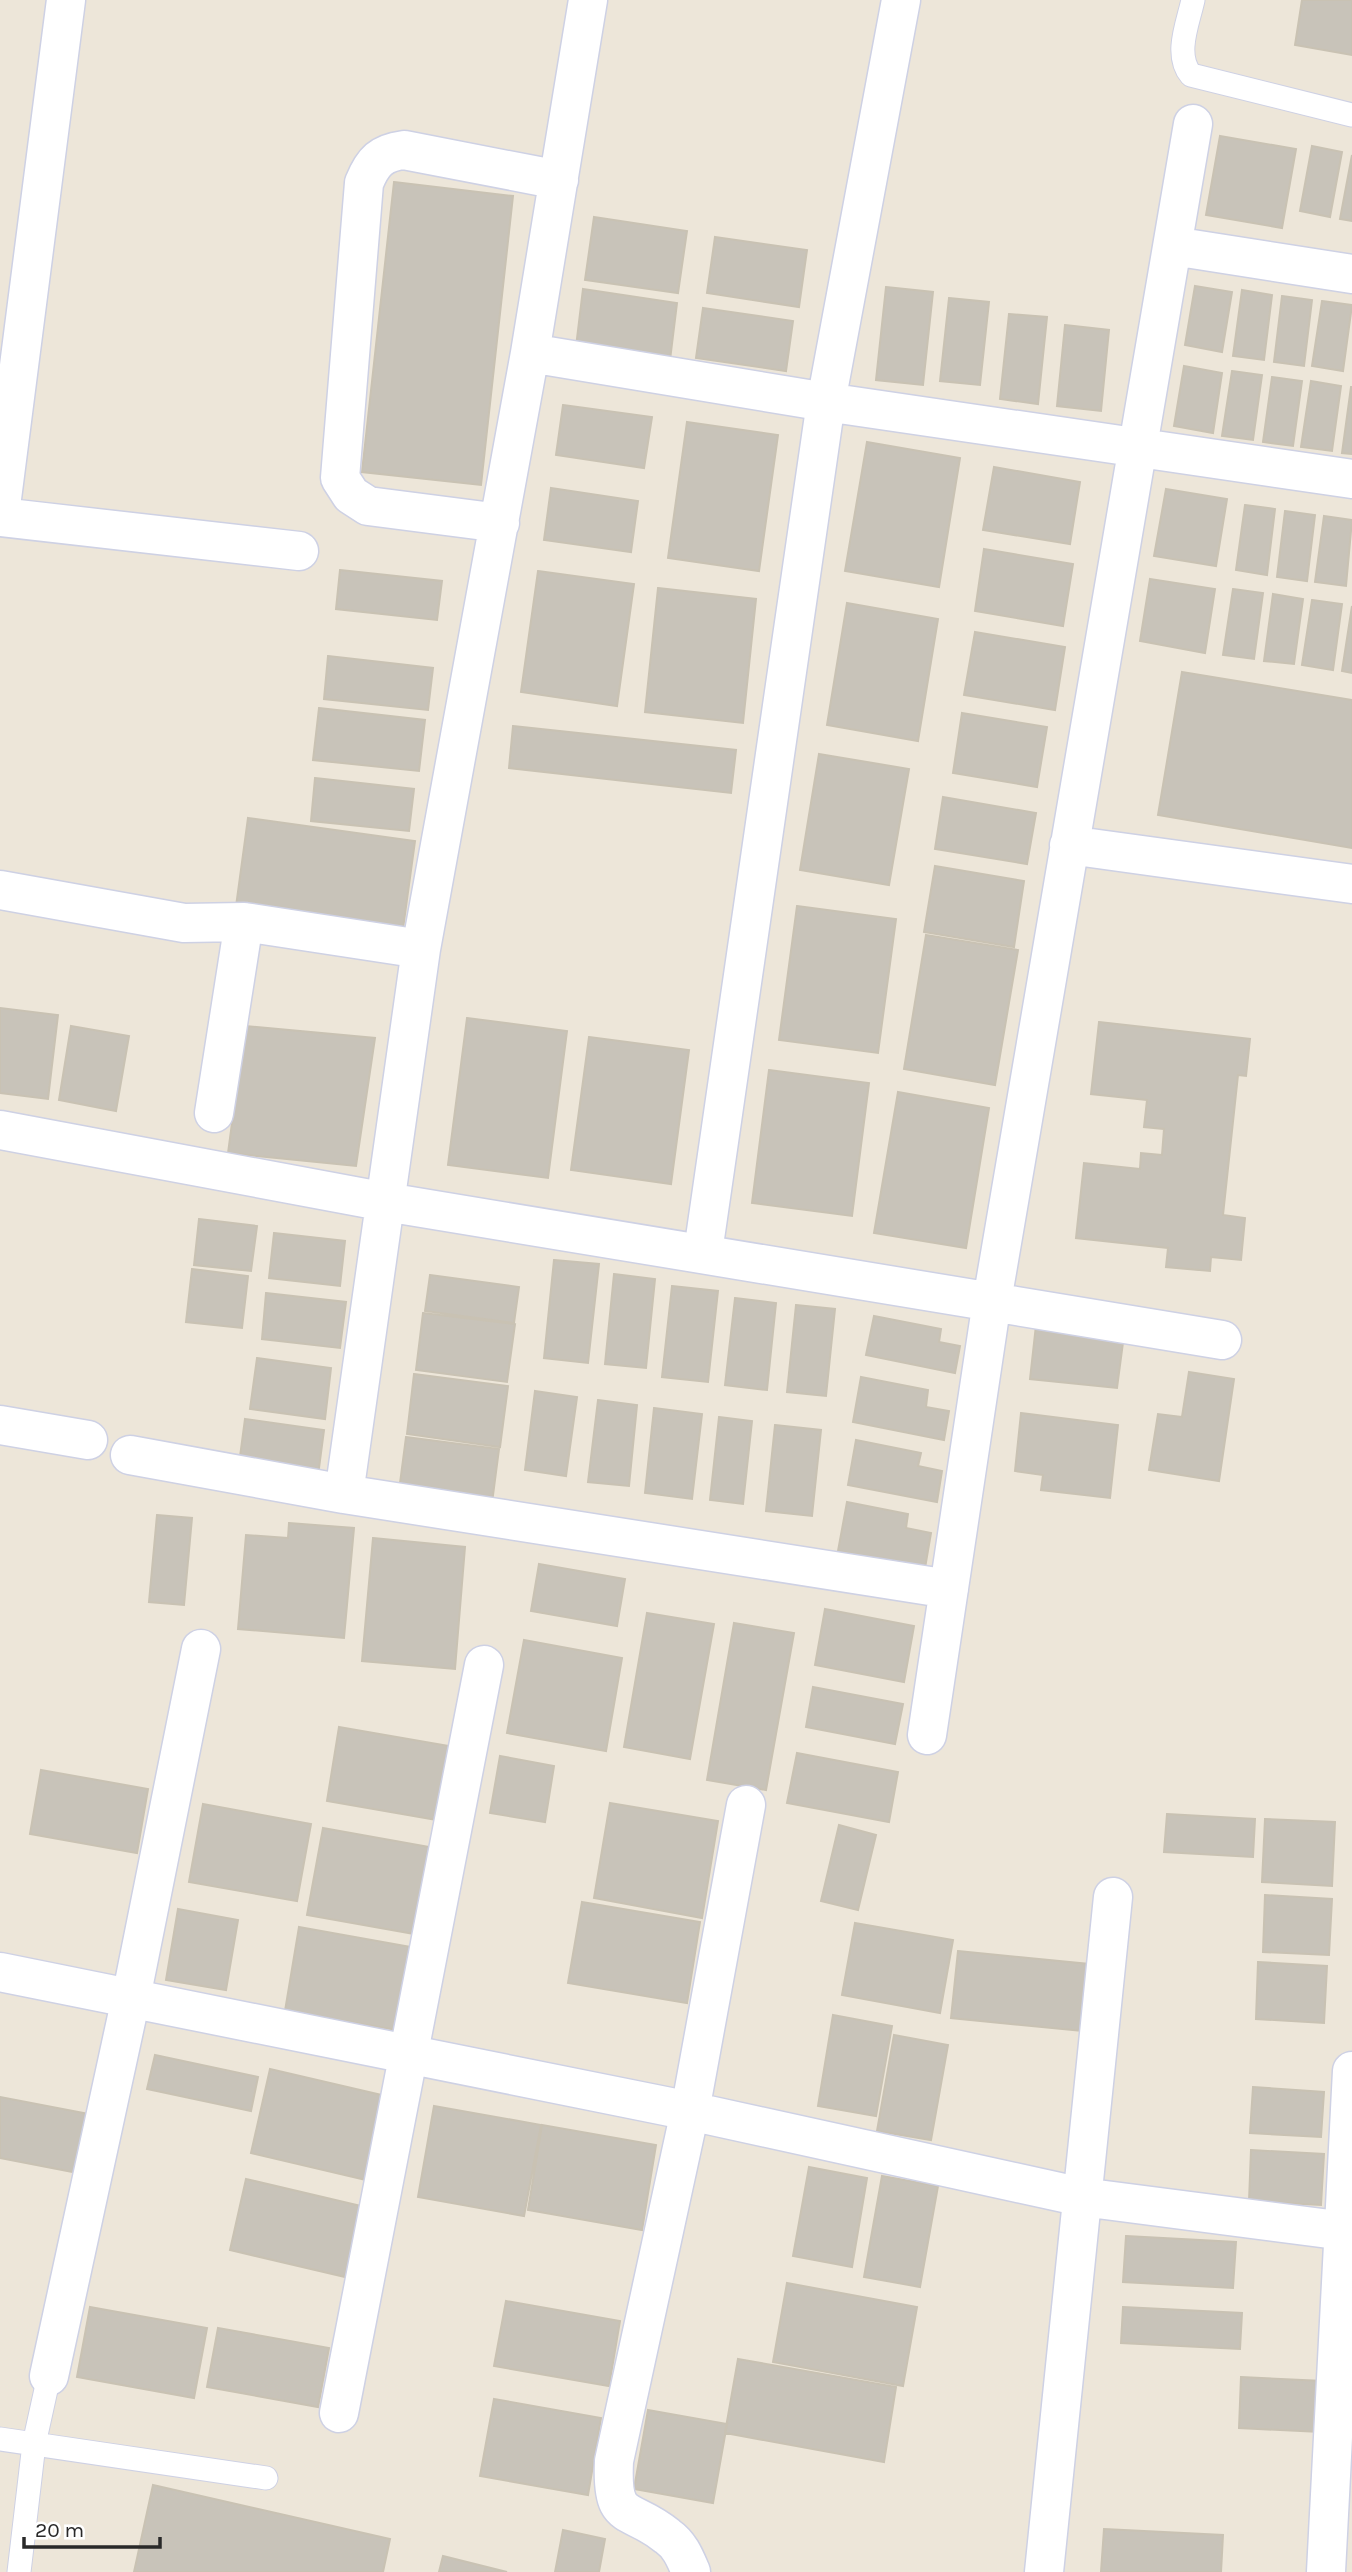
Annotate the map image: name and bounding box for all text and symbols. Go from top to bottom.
scale bar [24,2506,161,2550]
text: 20 m [35,2518,84,2542]

